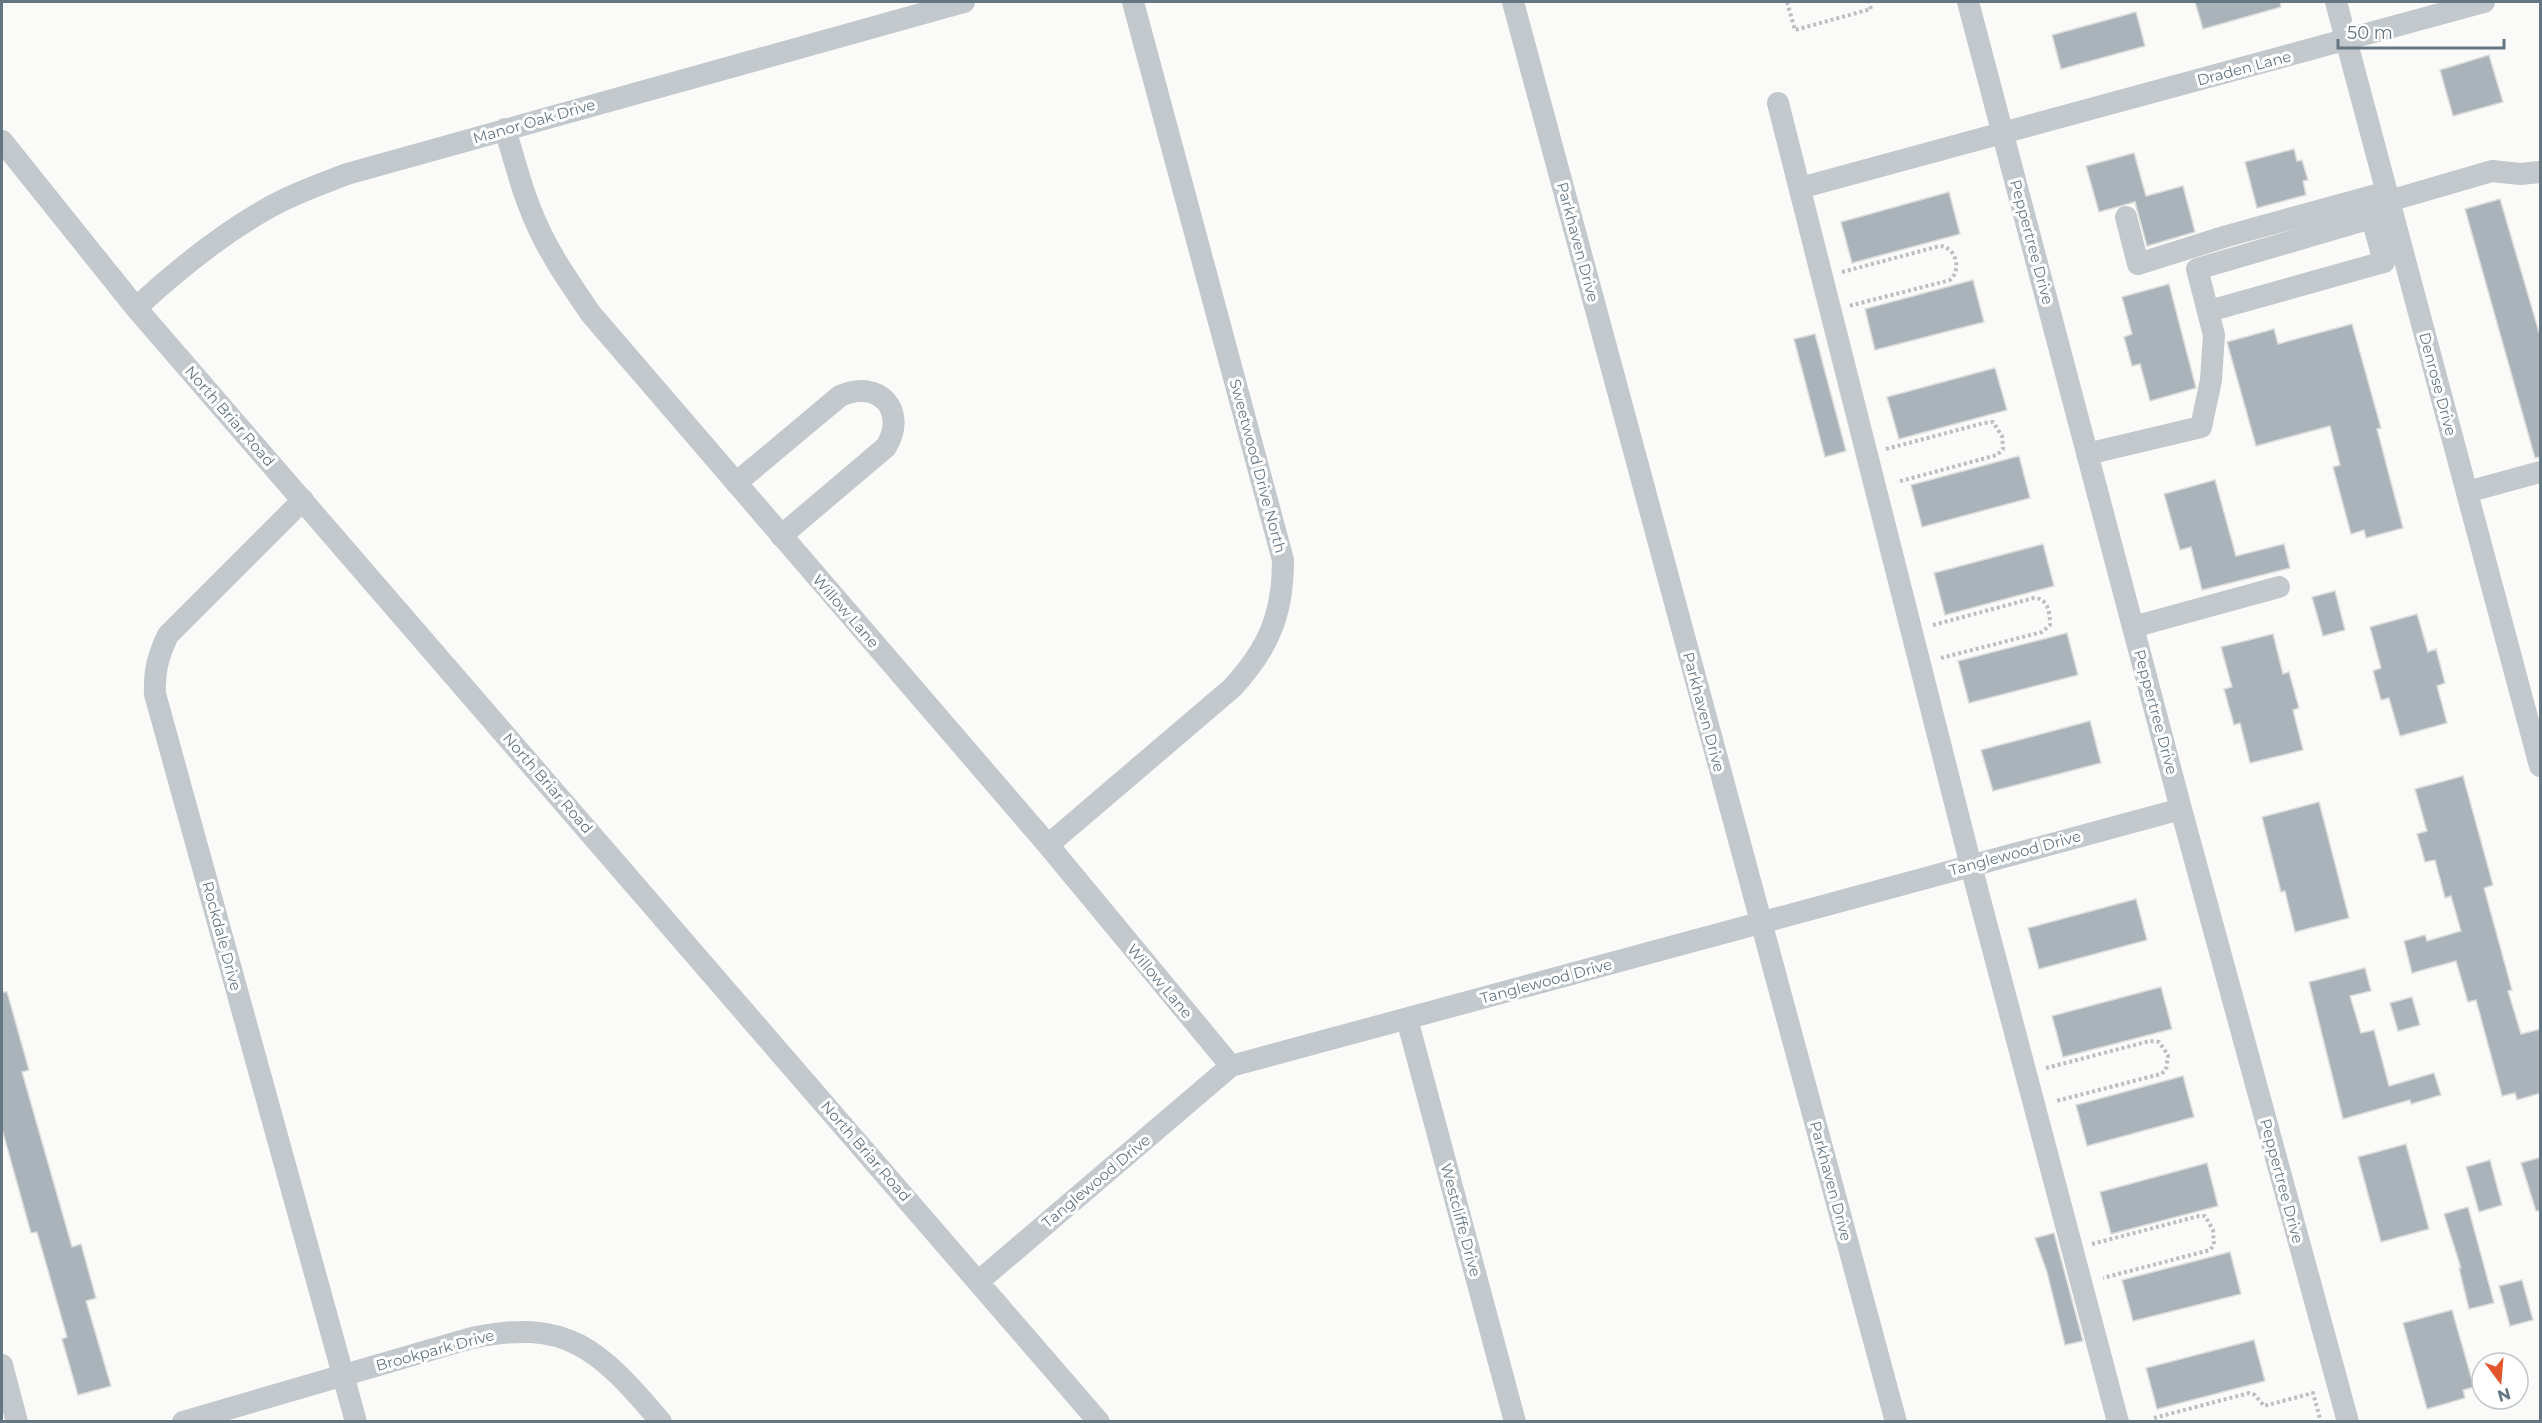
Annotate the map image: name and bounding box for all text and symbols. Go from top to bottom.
scale bar [2338,12,2504,50]
text: 50 m [2347,22,2393,44]
street label: Draden Lane [2195,46,2293,90]
street label: Manor Oak Drive [471,94,597,148]
street label: Peppertree Drive [2006,177,2058,307]
street label: Parkhaven Drive [1553,180,1603,304]
street label: Denrose Drive [2415,330,2461,438]
street label: North Briar Road [181,362,279,470]
street label: Sweetwood Drive North [1226,377,1290,555]
street label: Willow Lane [809,570,883,652]
street label: Peppertree Drive [2130,647,2182,777]
street label: Parkhaven Drive [1679,650,1729,774]
street label: North Briar Road [499,729,597,837]
street label: Tanglewood Drive [1947,826,2083,880]
street label: Rockdale Drive [198,879,246,993]
street label: Willow Lane [1123,940,1197,1022]
street label: Tanglewood Drive [1478,954,1614,1008]
street label: North Briar Road [817,1097,915,1205]
street label: Peppertree Drive [2256,1116,2308,1246]
street label: Parkhaven Drive [1806,1119,1856,1243]
street label: Tanglewood Drive [1038,1130,1154,1232]
street label: Westcliffe Drive [1437,1161,1485,1279]
street label: Brookpark Drive [374,1325,496,1375]
north arrow [2470,1351,2530,1411]
text: N [2495,1384,2513,1406]

